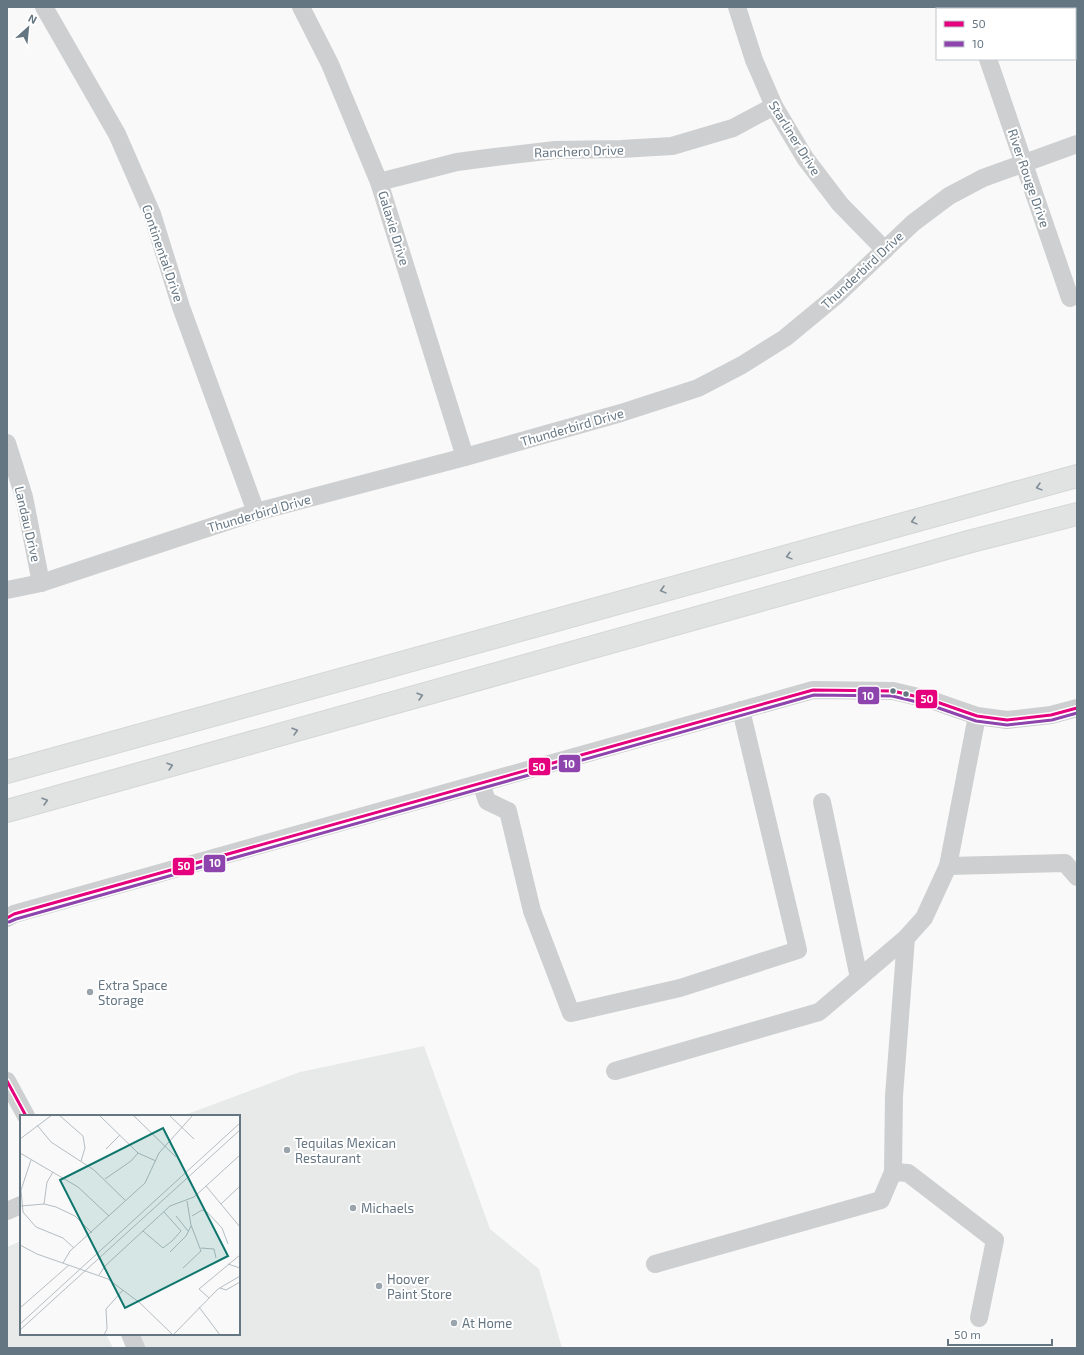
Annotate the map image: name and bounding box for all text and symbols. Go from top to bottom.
north arrow [8,8,48,48]
legend [936,8,1076,60]
text: N [26,11,39,26]
text: 50 [972,16,986,30]
text: 10 [972,36,984,50]
street label: Starliner Drive [766,98,824,178]
street label: River Rouge Drive [1005,126,1053,230]
street label: Ranchero Drive [534,141,624,161]
street label: Galaxie Drive [375,189,413,267]
street label: Continental Drive [139,202,187,304]
street label: Thunderbird Drive [818,228,906,312]
street label: Thunderbird Drive [519,405,625,449]
one-way arrow [1036,482,1043,491]
street label: Landau Drive [12,485,44,563]
street label: Thunderbird Drive [206,491,312,535]
one-way arrow [911,516,918,525]
one-way arrow [785,551,792,560]
one-way arrow [660,586,667,594]
line badge: 10 [857,686,880,705]
unlabelled marker [888,686,898,696]
text: 10 [862,689,874,702]
unlabelled marker [901,689,911,699]
line badge: 50 [915,689,938,709]
one-way arrow [417,692,423,700]
text: 50 [920,692,934,705]
one-way arrow [292,727,298,735]
line badge: 10 [558,754,581,773]
line badge: 50 [528,757,551,776]
text: 10 [563,757,575,770]
text: 50 [532,760,546,773]
one-way arrow [166,762,173,770]
one-way arrow [41,797,48,805]
line badge: 10 [203,854,226,873]
text: 10 [209,856,221,869]
line badge: 50 [172,857,195,876]
text: 50 [177,859,191,872]
place label: Extra Space Storage [98,977,168,1008]
marker: Extra Space Storage [85,987,95,997]
inset map [20,1115,240,1335]
place label: Tequilas Mexican Restaurant [295,1135,396,1166]
marker: Tequilas Mexican Restaurant [282,1145,292,1155]
place label: Michaels [361,1200,414,1216]
marker: Michaels [348,1203,358,1213]
place label: Hoover Paint Store [387,1271,452,1302]
marker: Hoover Paint Store [374,1281,384,1291]
place label: At Home [462,1315,512,1331]
marker: At Home [449,1318,459,1328]
scale bar [948,1321,1052,1347]
text: 50 m [954,1327,981,1341]

